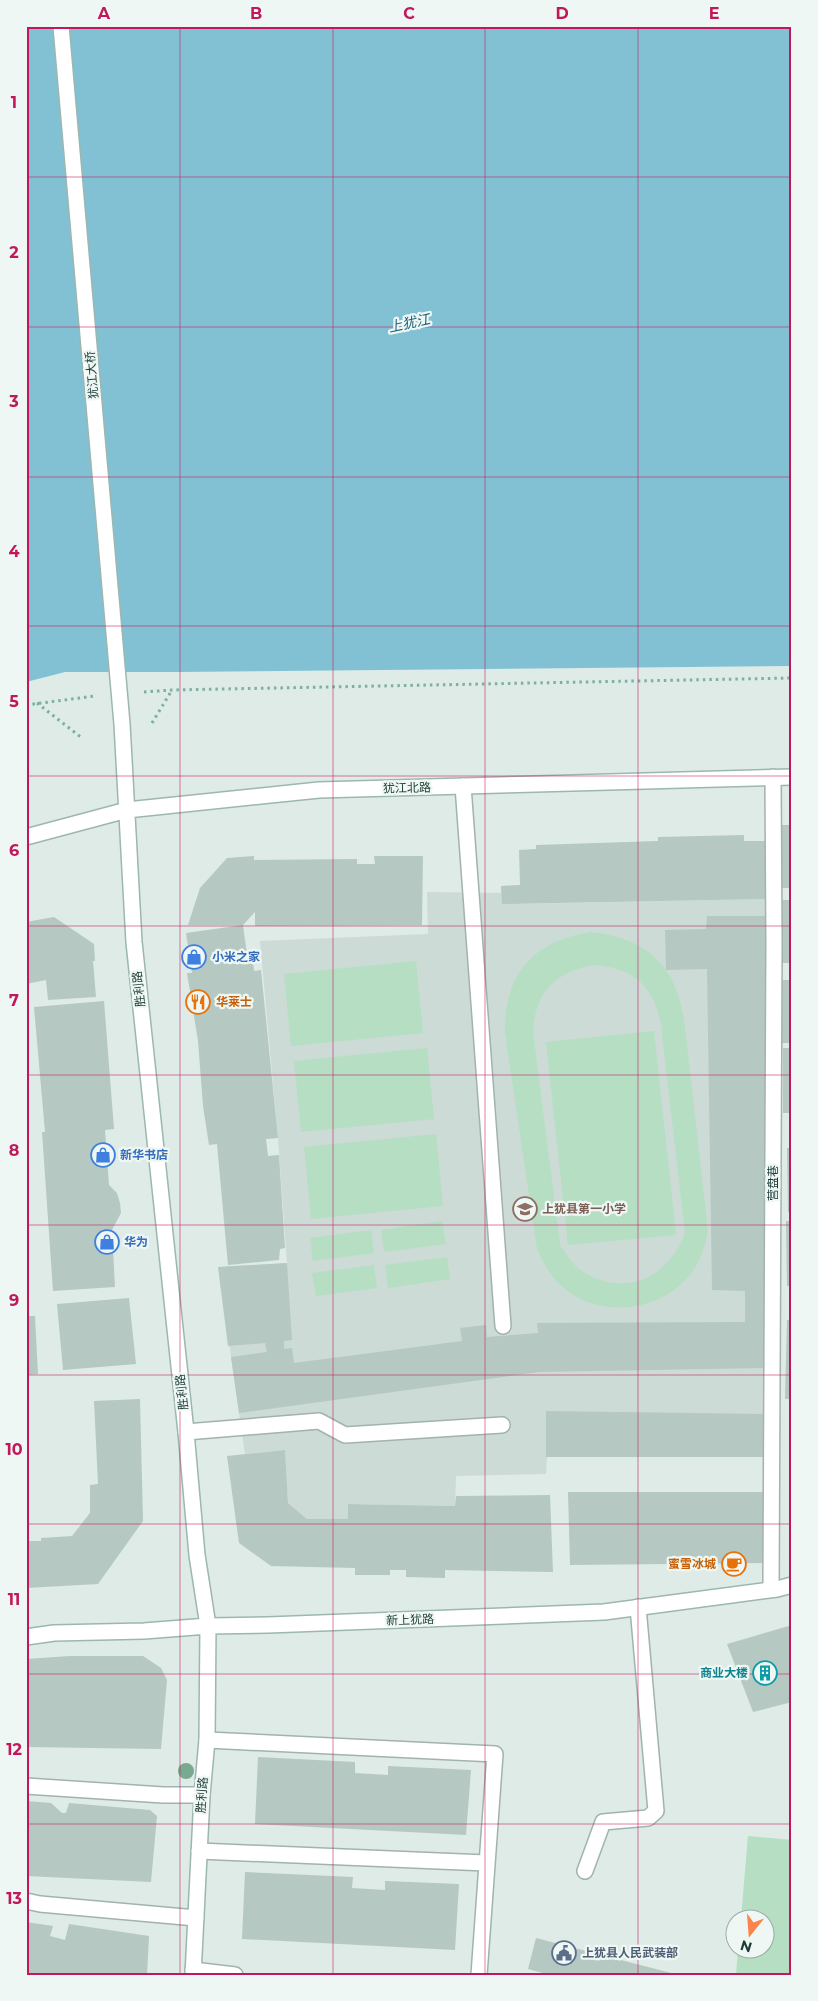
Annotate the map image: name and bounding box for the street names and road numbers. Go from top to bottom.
street label: 犹江大桥 [82,350,101,400]
street label: 犹江北路 [383,780,431,795]
street label: 胜利路 [129,970,148,1008]
street label: 营盘巷 [765,1165,780,1201]
street label: 胜利路 [172,1373,191,1411]
street label: 新上犹路 [386,1611,434,1628]
street label: 胜利路 [193,1776,210,1813]

